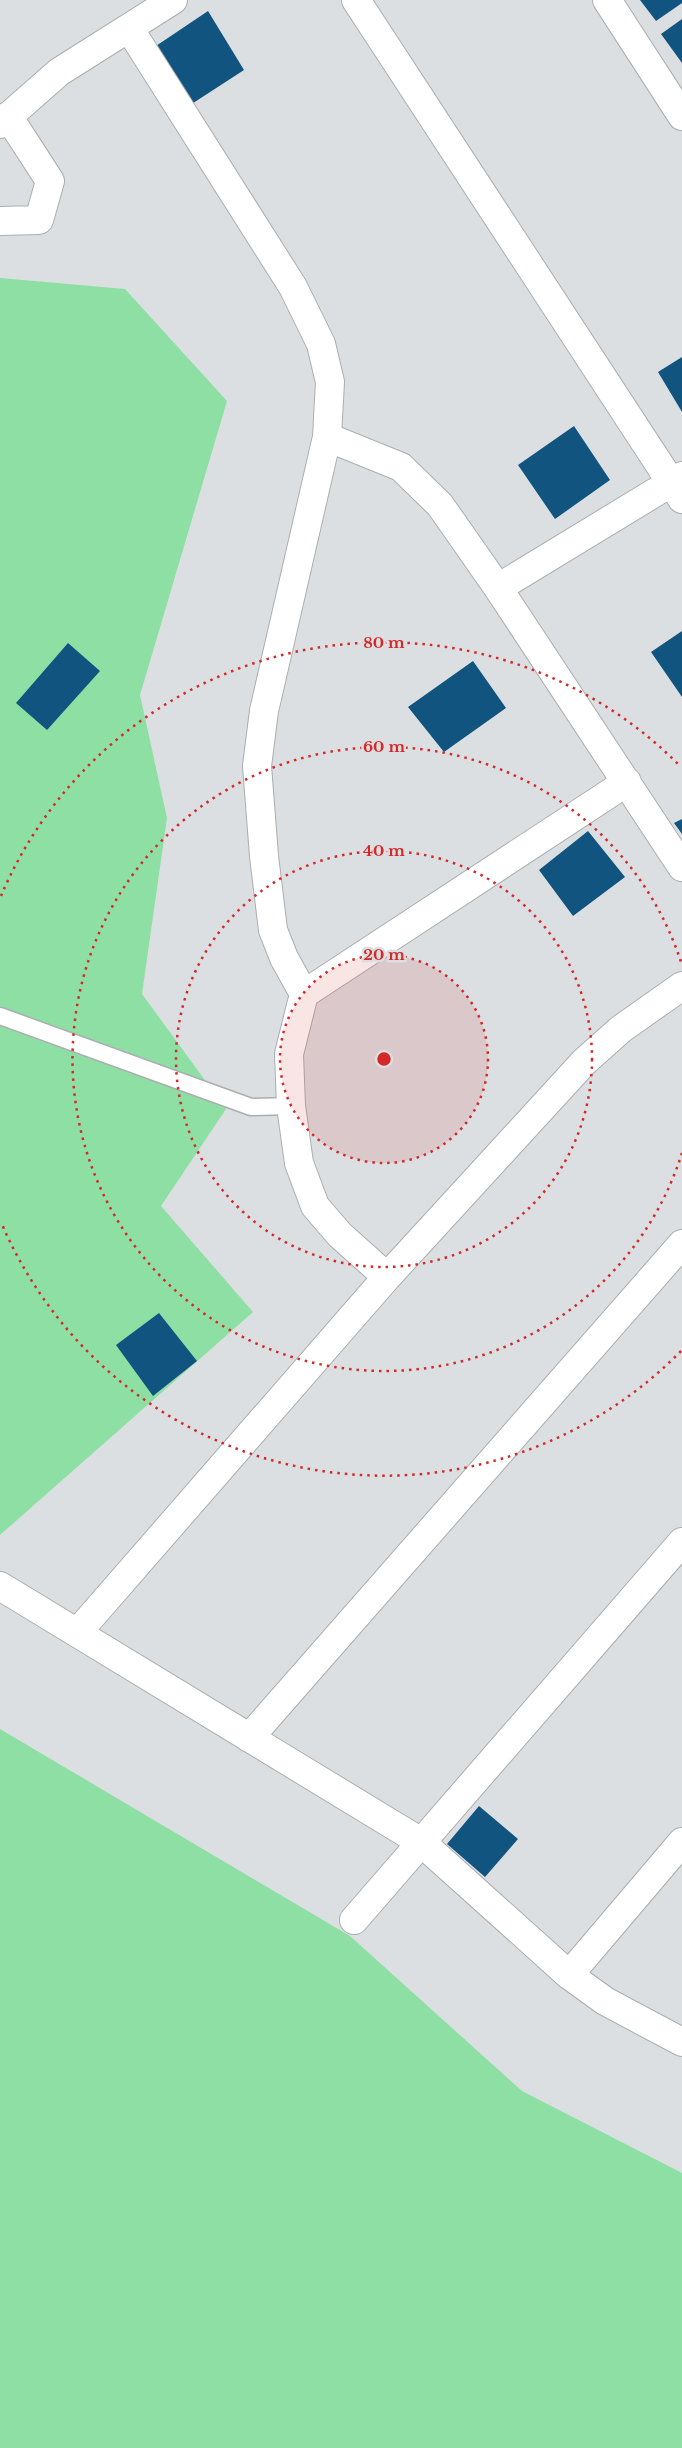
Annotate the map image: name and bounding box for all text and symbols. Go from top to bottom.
text: 80 m [363,633,405,652]
text: 60 m [363,737,405,756]
text: 40 m [363,841,405,860]
text: 20 m [363,945,405,964]
centre of rings [375,1050,393,1068]

